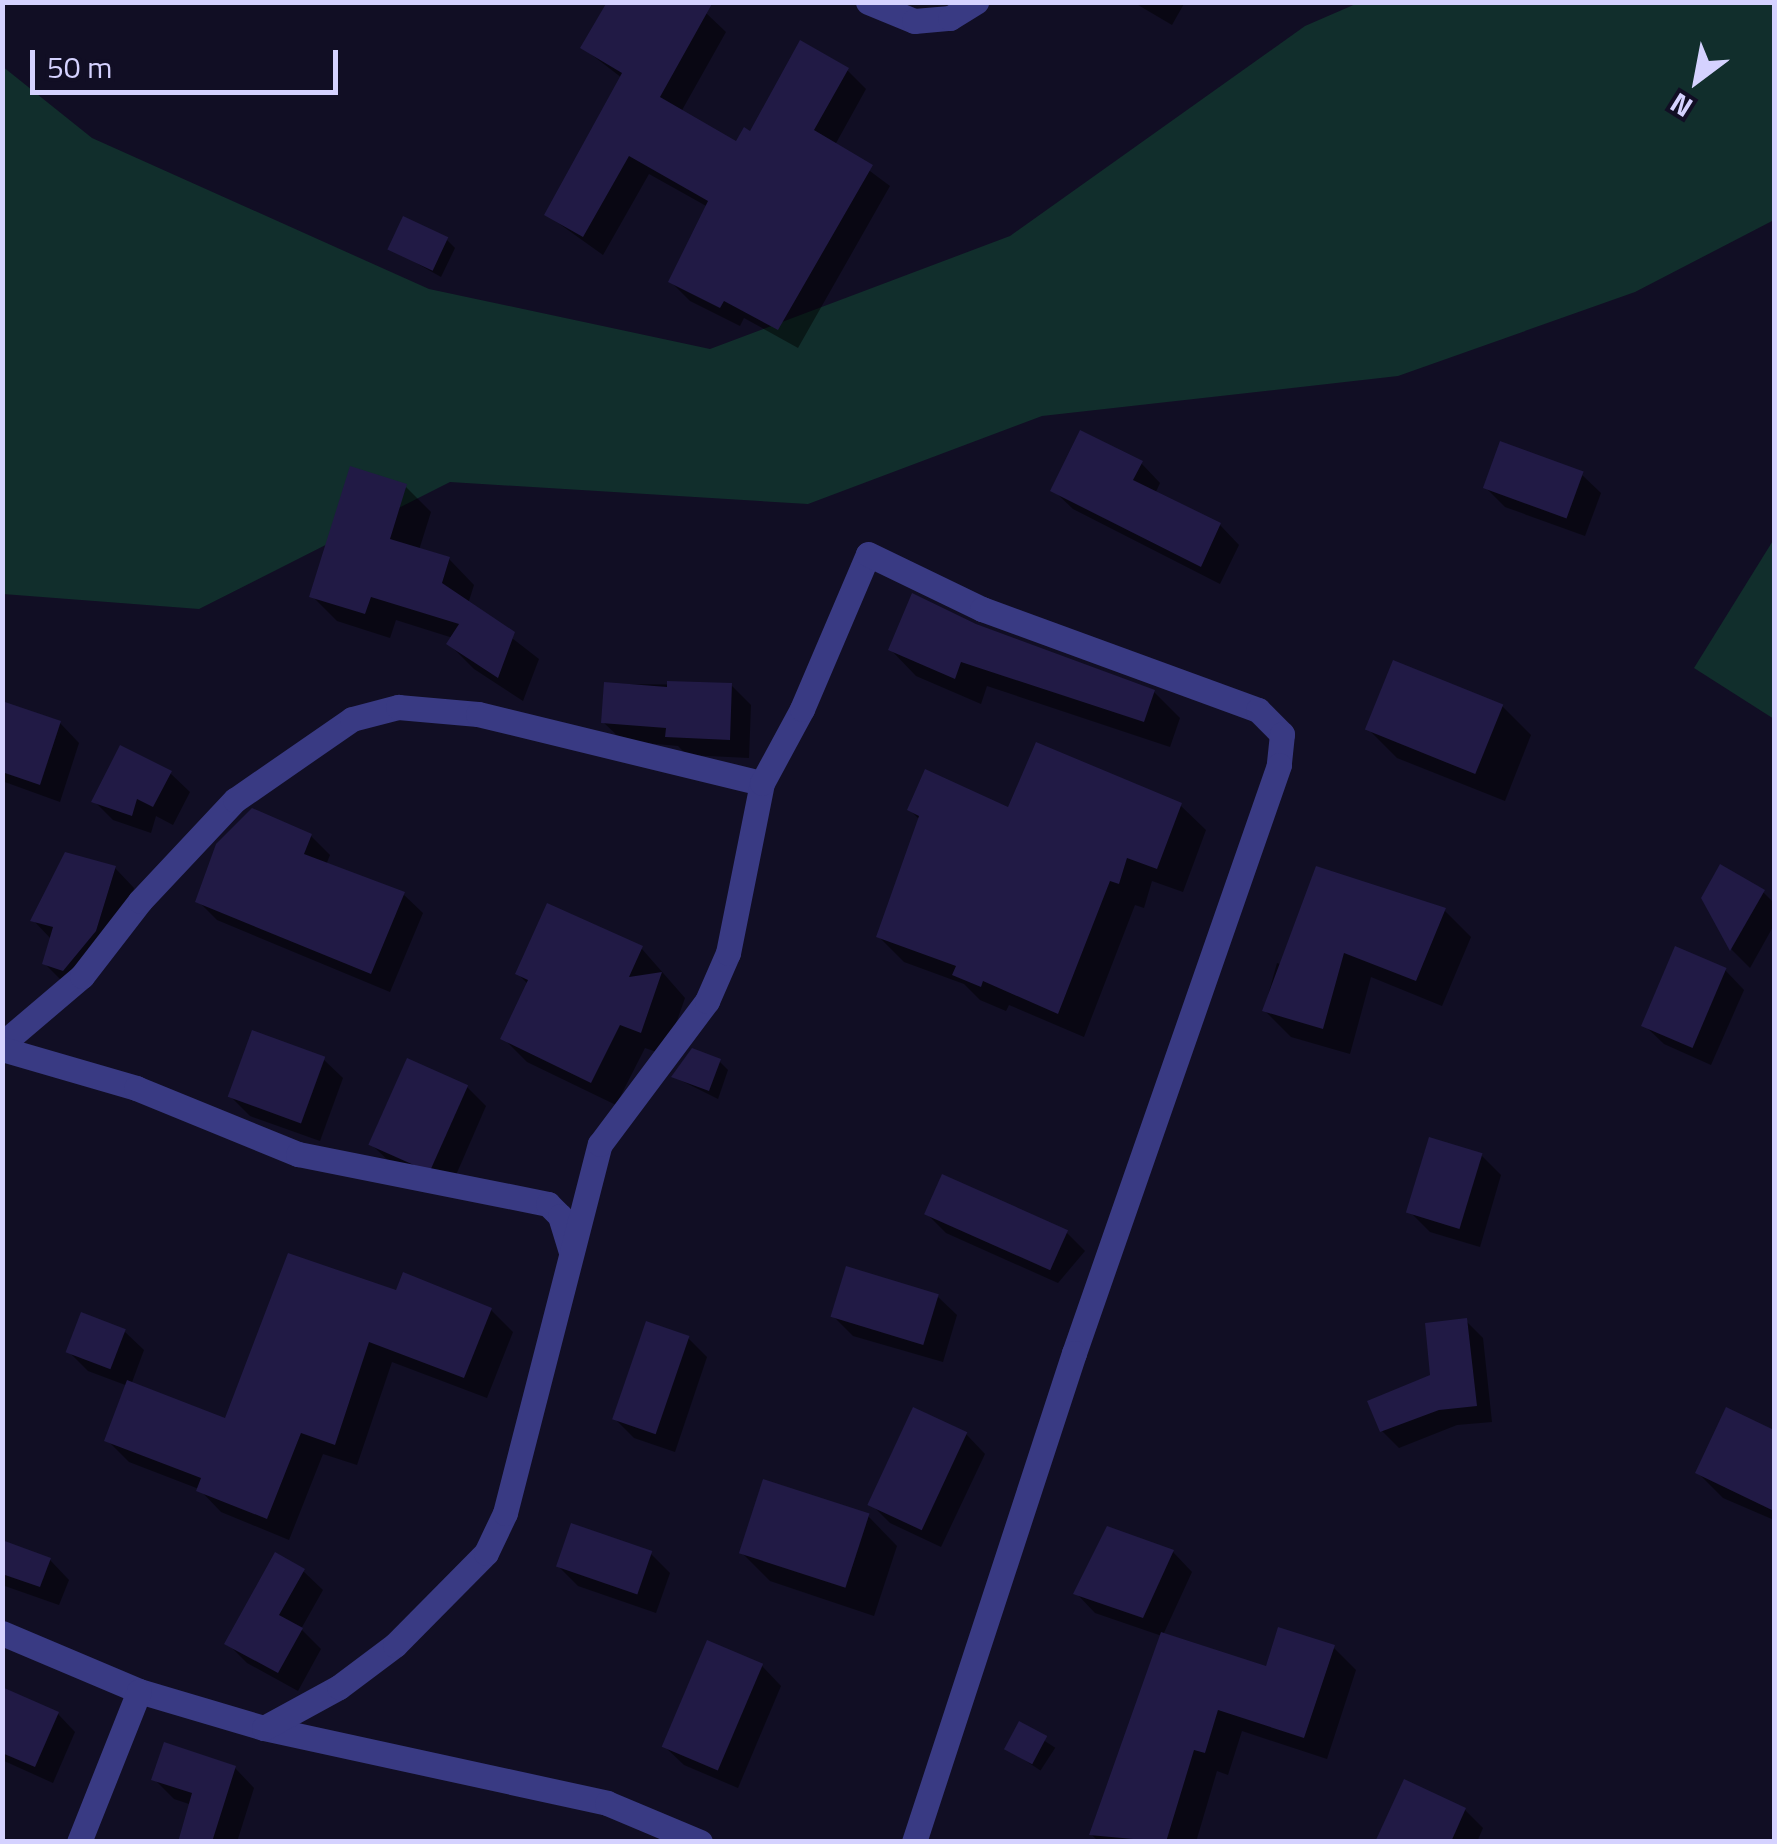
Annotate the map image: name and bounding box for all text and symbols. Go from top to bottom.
scale bar [35,30,342,92]
north arrow [1647,30,1747,130]
text: 50 m [47,44,112,90]
text: N [1661,82,1700,129]

